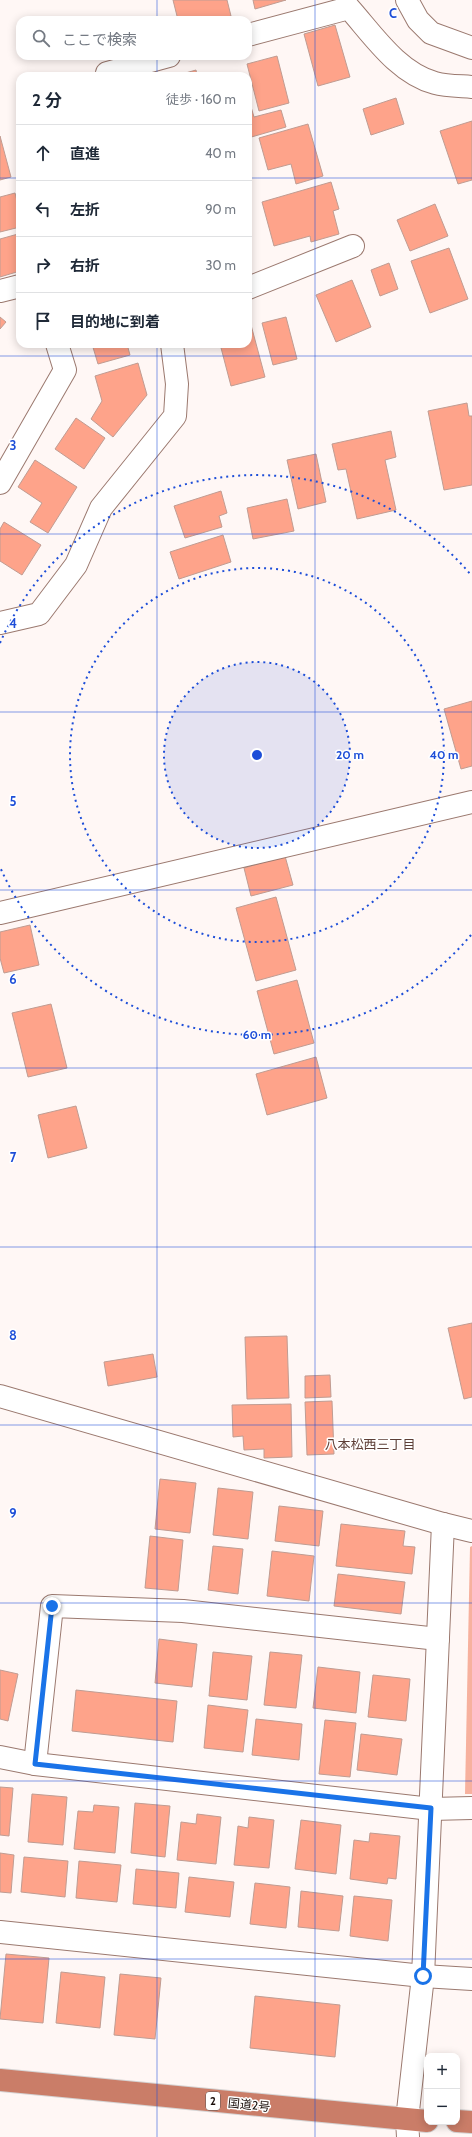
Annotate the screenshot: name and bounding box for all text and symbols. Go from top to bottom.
text: C [389,5,397,21]
search box [16,16,252,60]
icon: search [30,27,52,49]
text: ここで検索 [62,31,137,49]
text: 2 分 [32,90,62,110]
text: 徒歩 · 160 m [166,91,236,107]
icon: ahead [32,142,54,164]
text: 直進 [70,145,100,163]
text: 40 m [205,145,236,161]
icon: left [32,198,54,220]
text: 左折 [70,201,100,219]
text: 90 m [205,201,236,217]
icon: right [32,254,54,276]
text: 右折 [70,257,100,275]
text: 30 m [206,257,236,273]
icon: arrive [32,310,54,332]
text: 目的地に到着 [70,313,160,331]
text: 3 [9,437,17,453]
text: 4 [9,615,17,631]
text: 20 m [336,747,364,762]
text: 40 m [429,747,459,762]
centre of rings [250,748,264,762]
text: 5 [10,793,17,809]
text: 6 [9,971,17,987]
text: 60 m [243,1027,271,1042]
text: 7 [10,1149,17,1165]
text: 8 [9,1327,17,1343]
district label: 八本松西三丁目 [324,1436,416,1452]
text: 9 [9,1505,17,1521]
route end [43,1597,61,1615]
route start [414,1967,432,1985]
map controls [424,2053,460,2125]
button: + [424,2053,460,2089]
button: − [424,2089,460,2125]
road number: 2 [206,2092,220,2110]
street label: 国道2号 [227,2095,271,2114]

